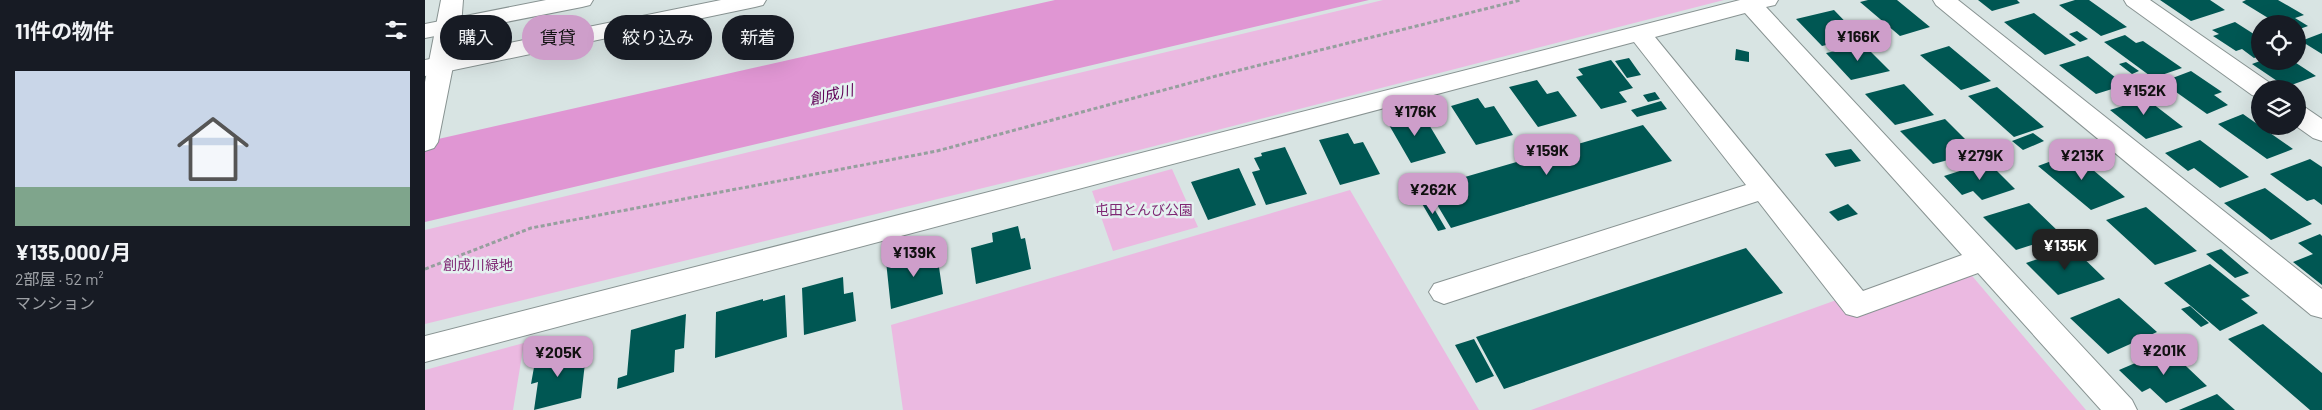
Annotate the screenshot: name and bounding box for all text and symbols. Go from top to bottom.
chip: 購入 [440,15,512,60]
chip: 賃貸 [522,15,594,60]
chip: 絞り込み [604,15,712,60]
chip: 新着 [722,15,794,60]
map controls [2251,15,2306,135]
button: locate [2251,15,2306,70]
icon: filters [382,16,410,44]
text: 11件の物件 [15,18,114,43]
pin: ¥166K [1823,20,1893,62]
text: ¥166K [1836,26,1880,45]
pin: ¥152K [2109,74,2179,116]
water label: 創成川 [807,80,857,108]
text: ¥152K [2122,80,2166,99]
button: layers [2251,80,2306,135]
pin: ¥176K [1380,94,1450,137]
text: ¥176K [1393,101,1437,120]
icon: home [168,104,258,194]
pin: ¥159K [1512,134,1582,176]
pin: ¥279K [1945,138,2015,181]
pin: ¥213K [2047,138,2117,181]
text: ¥159K [1525,140,1569,159]
text: ¥279K [1957,145,2003,164]
text: ¥213K [2060,145,2104,164]
pin: ¥262K [1398,172,1468,215]
text: ¥262K [1409,179,1457,198]
park label: 屯田とんび公園 [1095,201,1193,218]
pin: ¥135K [2030,228,2100,271]
text: ¥135K [2043,235,2087,254]
pin: ¥139K [879,236,949,278]
text: ¥135,000/月 [15,239,131,264]
text: ¥139K [892,242,936,261]
park label: 創成川緑地 [443,256,513,273]
text: 2部屋 · 52 m² [15,269,104,288]
text: マンション [15,293,95,312]
pin: ¥201K [2129,334,2199,376]
pin: ¥205K [523,336,593,378]
text: ¥201K [2142,340,2186,359]
text: ¥205K [534,342,582,361]

